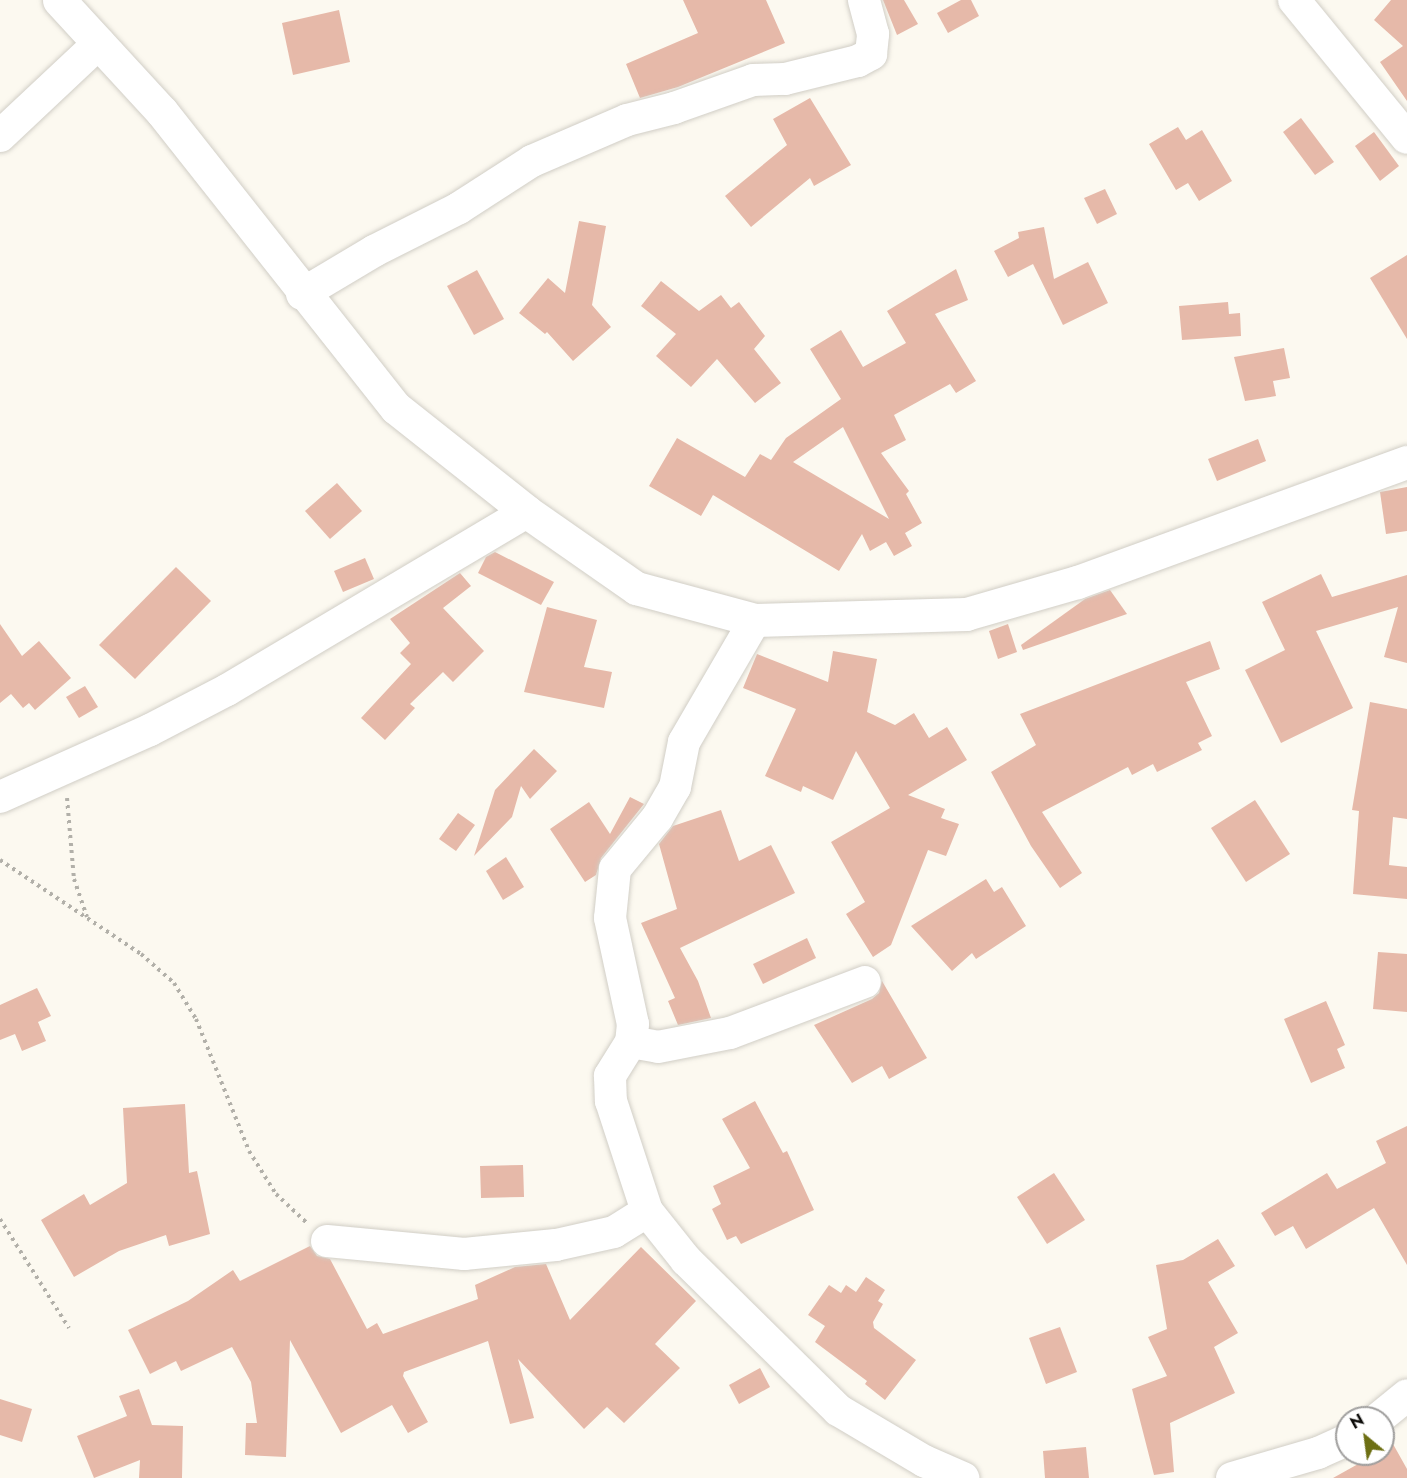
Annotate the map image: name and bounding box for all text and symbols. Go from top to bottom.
north arrow [1335,1406,1395,1466]
text: N [1346,1408,1368,1435]

